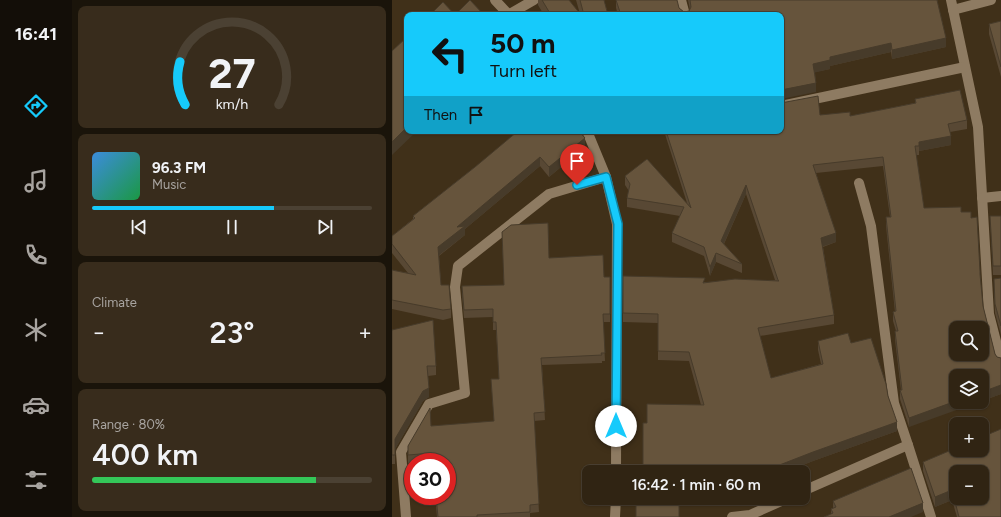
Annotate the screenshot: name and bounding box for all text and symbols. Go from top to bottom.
text: 16:41 [15,23,57,45]
text: 50 m [490,26,556,60]
icon: left [424,28,476,80]
text: 27 [208,48,256,98]
text: Turn left [490,60,557,82]
icon: directions [22,92,50,120]
text: km/h [216,94,248,112]
icon: arrive [465,104,487,126]
text: Then [424,106,457,124]
pin [560,144,594,185]
icon: arrive [566,150,588,172]
text: 96.3 FM [152,159,206,177]
icon: music [22,167,50,195]
text: Music [152,177,186,192]
icon: previous [128,216,150,238]
icon: pause [221,216,243,238]
icon: next [314,216,336,238]
icon: phone [22,241,50,269]
text: Climate [92,295,137,310]
text: 23° [210,314,254,351]
icon: climate [22,316,50,344]
text: − [92,319,106,346]
text: + [358,319,372,346]
map controls [949,321,989,505]
button: search [949,321,989,361]
button: layers [949,369,989,409]
icon: car [22,391,50,419]
position arrow [595,405,637,447]
text: Range · 80% [92,417,165,432]
button: + [949,417,989,457]
text: 400 km [92,436,198,473]
speed limit sign: 30 [404,453,456,505]
button: − [949,465,989,505]
icon: filters [22,466,50,494]
text: 16:42 · 1 min · 60 m [631,476,761,494]

